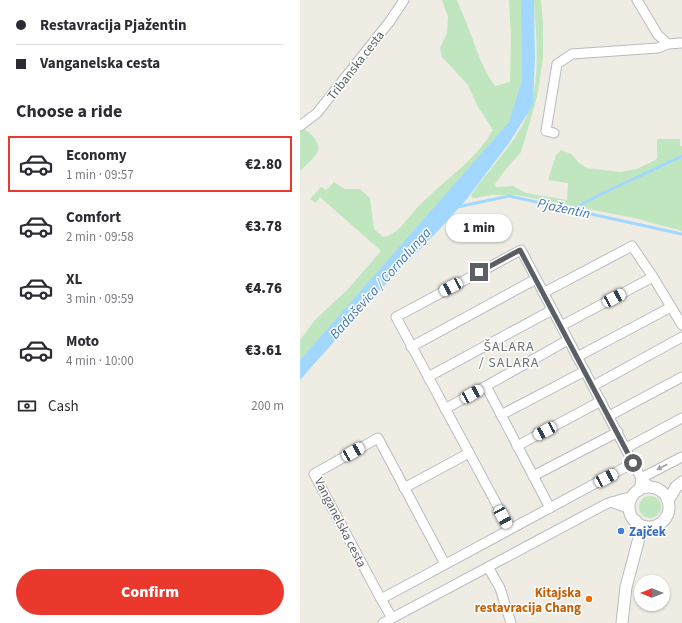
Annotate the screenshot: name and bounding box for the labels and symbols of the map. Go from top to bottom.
street label: Tribanska cesta [323,27,389,104]
water label: Pjažentin [536,194,592,224]
callout: 1 min [446,214,512,242]
water label: Badaševica / Cornalunga [325,223,437,344]
route end [470,263,488,281]
car [438,276,464,298]
car [601,287,627,309]
district label: ŠALARA / SALARA [479,337,539,373]
car [459,383,485,405]
car [532,420,558,442]
car [340,441,366,463]
route start [624,454,642,472]
one-way arrow [656,464,667,471]
car [593,467,619,489]
street label: Vanganelska cesta [310,474,371,571]
car [492,504,514,530]
place label: Zajček [629,523,667,541]
marker: Zajček [616,526,626,536]
north arrow [634,575,670,611]
place label: Kitajska restavracija Chang [475,584,581,617]
marker: Kitajska restavracija Chang [584,594,594,604]

